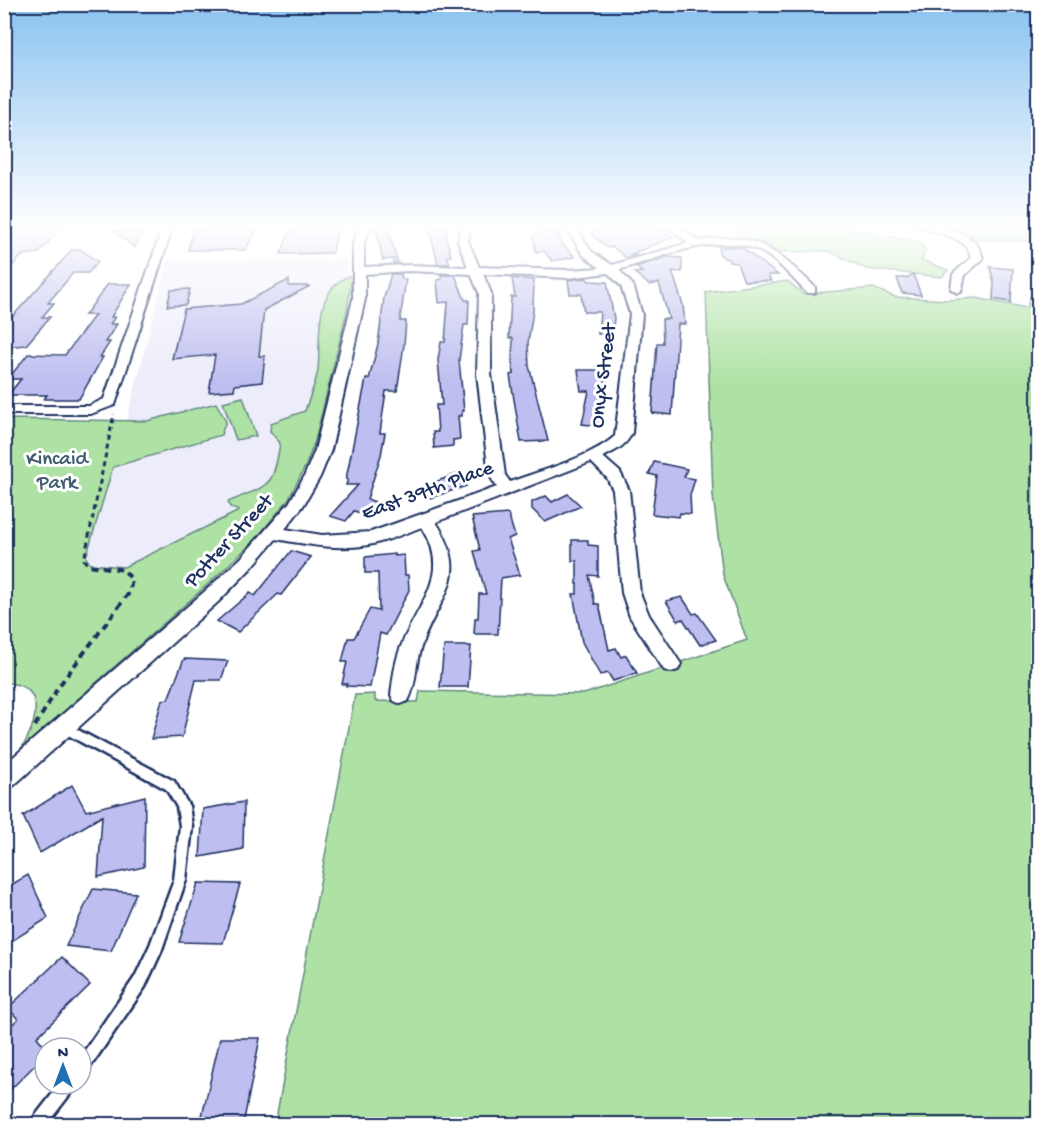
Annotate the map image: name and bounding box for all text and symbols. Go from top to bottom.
street label: Onyx Street [586,320,624,430]
park label: Kincaid Park [26,448,90,497]
street label: East 39th Place [359,456,498,527]
street label: Potter Street [180,488,281,595]
north arrow [33,1036,93,1096]
text: N [58,1045,69,1064]

